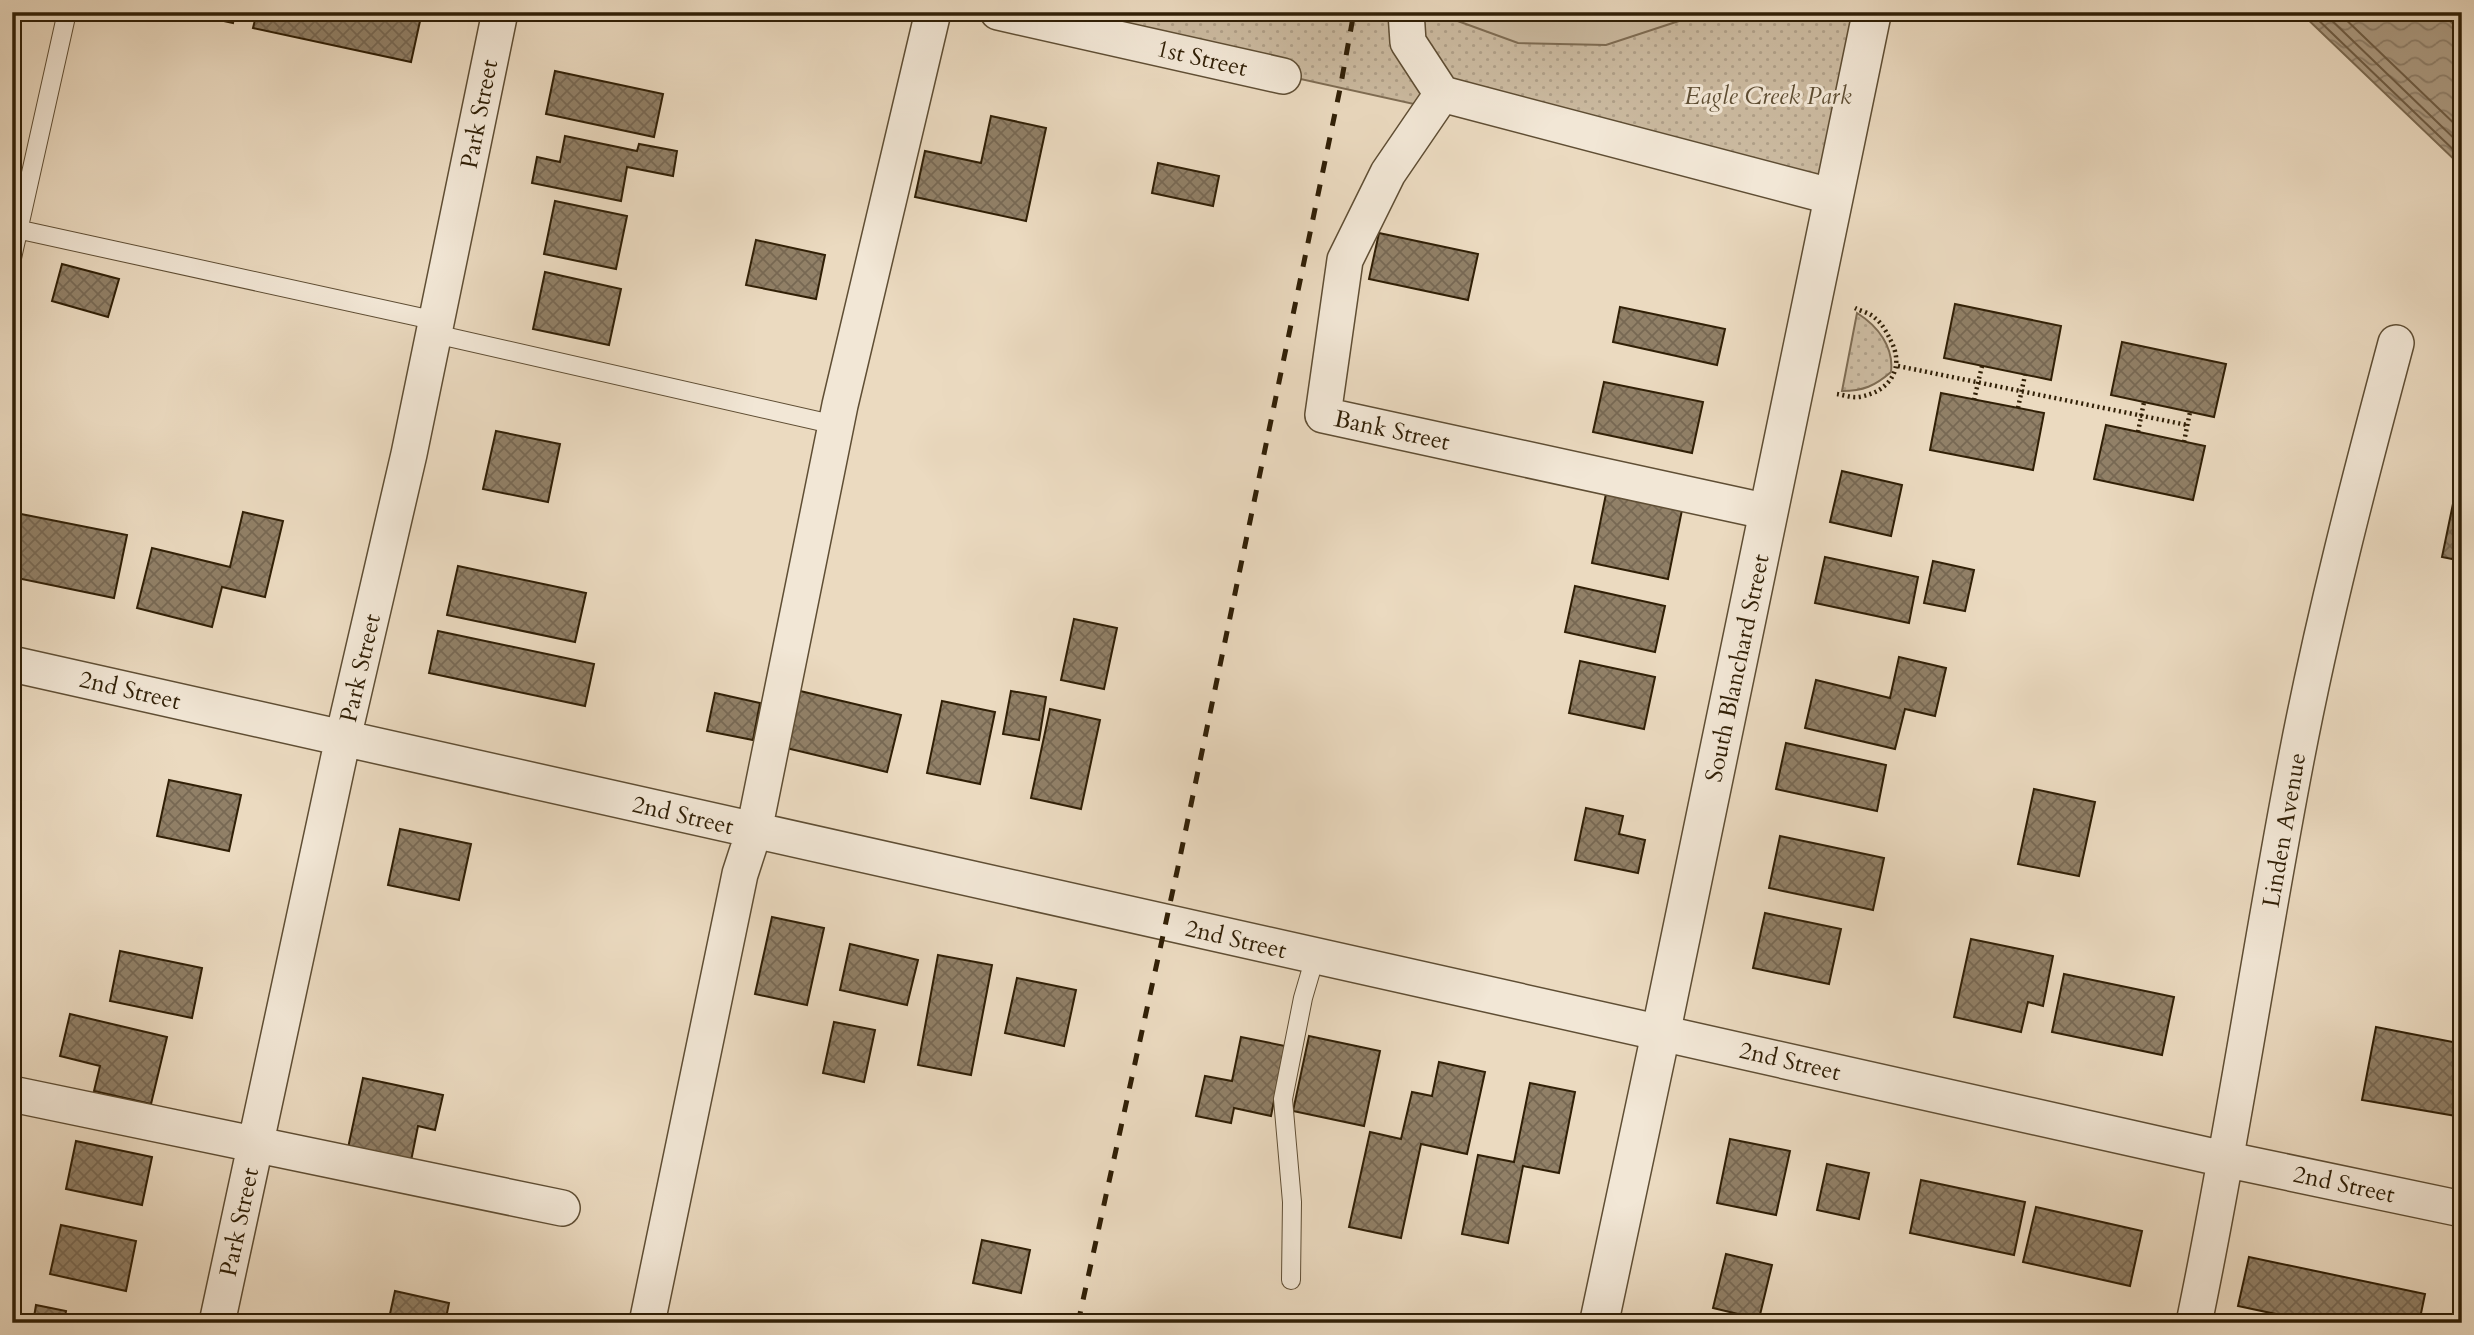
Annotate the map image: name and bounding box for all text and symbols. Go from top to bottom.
street label: 1st Street [1153,32,1251,85]
street label: Park Street [453,56,506,171]
park label: Eagle Creek Park [1684,80,1852,113]
street label: Bank Street [1331,402,1453,459]
street label: South Blanchard Street [1697,551,1778,785]
street label: Park Street [332,610,389,726]
street label: 2nd Street [76,663,184,718]
street label: Linden Avenue [2255,750,2314,910]
street label: 2nd Street [629,788,737,843]
street label: 2nd Street [1182,912,1290,967]
street label: 2nd Street [1736,1034,1844,1089]
street label: 2nd Street [2290,1158,2398,1211]
street label: Park Street [212,1164,267,1280]

